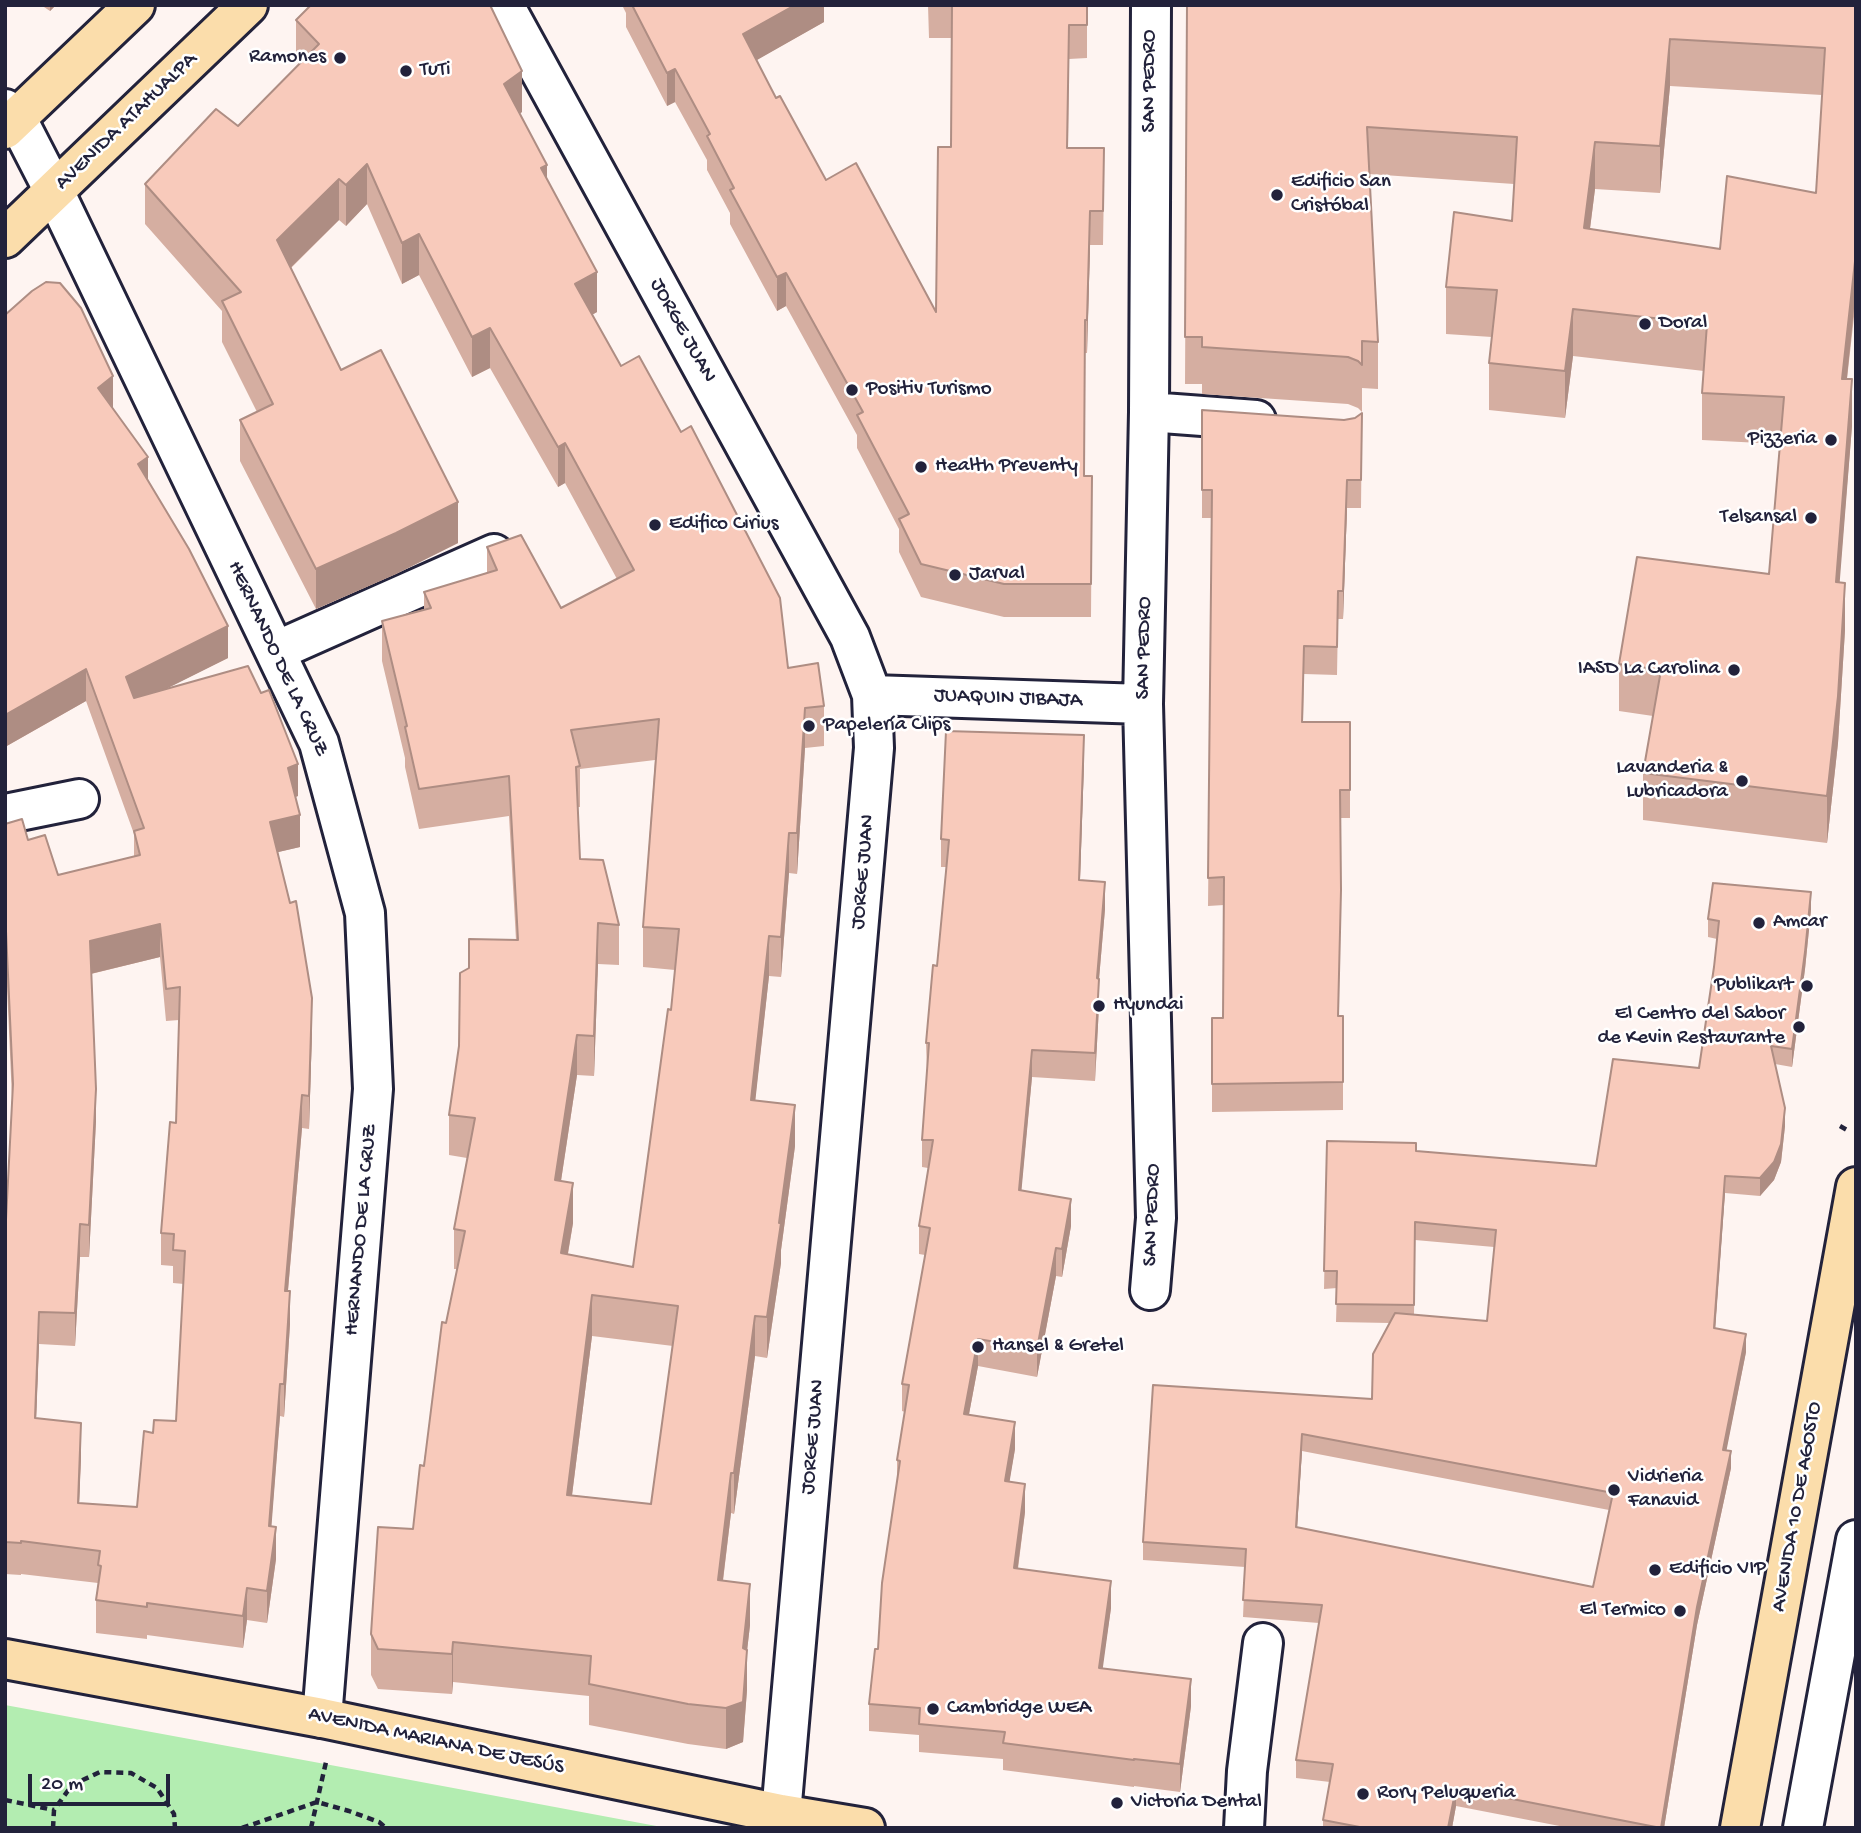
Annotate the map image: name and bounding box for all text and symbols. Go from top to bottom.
street label: SAN PEDRO [1138,30,1164,132]
place label: Ramones [249,45,326,71]
street label: AVENIDA ATAHUALPA [51,48,203,196]
marker: Ramones [332,50,348,66]
place label: TuTi [420,58,451,84]
marker: TuTi [398,63,414,79]
place label: Edificio San Cristóbal [1291,170,1391,220]
marker: Edificio San Cristóbal [1269,187,1285,203]
street label: JORGE JUAN [643,274,721,388]
place label: Doral [1659,311,1707,337]
marker: Doral [1637,316,1653,332]
place label: Positiv Turismo [866,377,992,403]
marker: Positiv Turismo [844,382,860,398]
place label: Pizzeria [1748,427,1817,453]
marker: Pizzeria [1823,432,1839,448]
place label: Health Preventy [935,454,1078,480]
marker: Health Preventy [913,459,929,475]
place label: Telsansal [1720,505,1797,531]
marker: Telsansal [1803,510,1819,526]
place label: Edifico Cirius [669,512,778,538]
marker: Edifico Cirius [647,517,663,533]
street label: HERNANDO DE LA CRUZ [221,558,333,760]
place label: Jarval [969,562,1025,588]
marker: Jarval [947,567,963,583]
street label: SAN PEDRO [1132,596,1158,700]
place label: IASD La Carolina [1578,657,1720,683]
marker: IASD La Carolina [1726,662,1742,678]
street label: JUAQUIN JIBAJA [933,684,1083,714]
place label: Papelería Clips [823,713,950,739]
marker: Papelería Clips [801,718,817,734]
place label: Lavanderia & Lubricadora [1616,756,1728,806]
marker: Lavanderia & Lubricadora [1734,773,1750,789]
street label: JORGE JUAN [846,813,882,931]
place label: Amcar [1773,910,1827,936]
marker: Amcar [1751,915,1767,931]
place label: Publikart [1714,973,1793,999]
marker: Publikart [1799,978,1815,994]
place label: Hyundai [1113,993,1184,1019]
marker: Hyundai [1091,998,1107,1014]
place label: El Centro del Sabor de Kevin Restaurante [1598,1002,1785,1052]
marker: El Centro del Sabor de Kevin Restaurante [1791,1019,1807,1035]
street label: HERNANDO DE LA CRUZ [340,1123,384,1337]
street label: SAN PEDRO [1139,1163,1167,1267]
place label: Hansel & Gretel [992,1334,1124,1360]
marker: Hansel & Gretel [970,1339,986,1355]
street label: JORGE JUAN [796,1378,832,1496]
street label: AVENIDA 10 DE AGOSTO [1767,1400,1829,1614]
place label: Vidrieria Fanavid [1628,1465,1703,1515]
marker: Vidrieria Fanavid [1606,1482,1622,1498]
place label: Edificio VIP [1669,1557,1766,1583]
marker: Edificio VIP [1647,1562,1663,1578]
place label: El Termico [1579,1598,1666,1624]
marker: El Termico [1672,1603,1688,1619]
place label: Cambridge WEA [947,1696,1091,1722]
marker: Cambridge WEA [925,1701,941,1717]
street label: AVENIDA MARIANA DE JESÚS [306,1703,566,1781]
scale bar [32,1759,173,1803]
text: 20 m [41,1773,83,1798]
place label: Rory Peluqueria [1377,1781,1515,1807]
marker: Rory Peluqueria [1355,1786,1371,1802]
place label: Victoria Dental [1131,1790,1262,1816]
marker: Victoria Dental [1109,1795,1125,1811]

